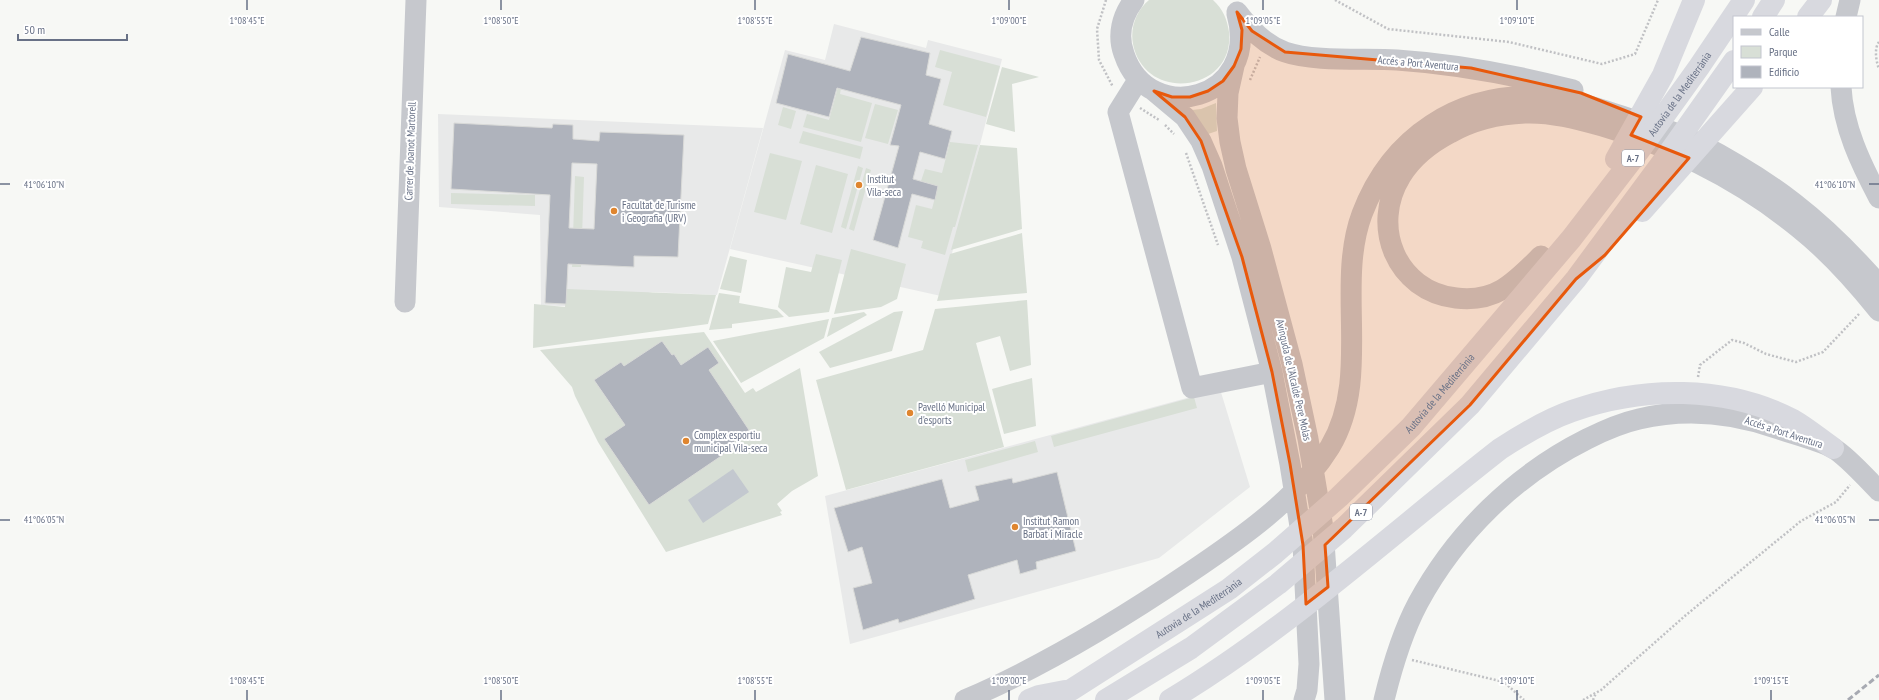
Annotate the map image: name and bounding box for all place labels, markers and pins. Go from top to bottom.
place label: Institut Vila-seca [866,172,901,199]
marker: Institut Vila-seca [854,180,864,190]
place label: Facultat de Turisme i Geografia (URV) [622,198,696,225]
marker: Facultat de Turisme i Geografia (URV) [609,206,619,216]
place label: Pavelló Municipal d'esports [918,400,986,427]
marker: Pavelló Municipal d'esports [905,408,915,418]
place label: Complex esportiu municipal Vila-seca [694,428,767,455]
marker: Complex esportiu municipal Vila-seca [681,436,691,446]
place label: Institut Ramon Barbat i Miracle [1023,514,1083,541]
marker: Institut Ramon Barbat i Miracle [1010,522,1020,532]

